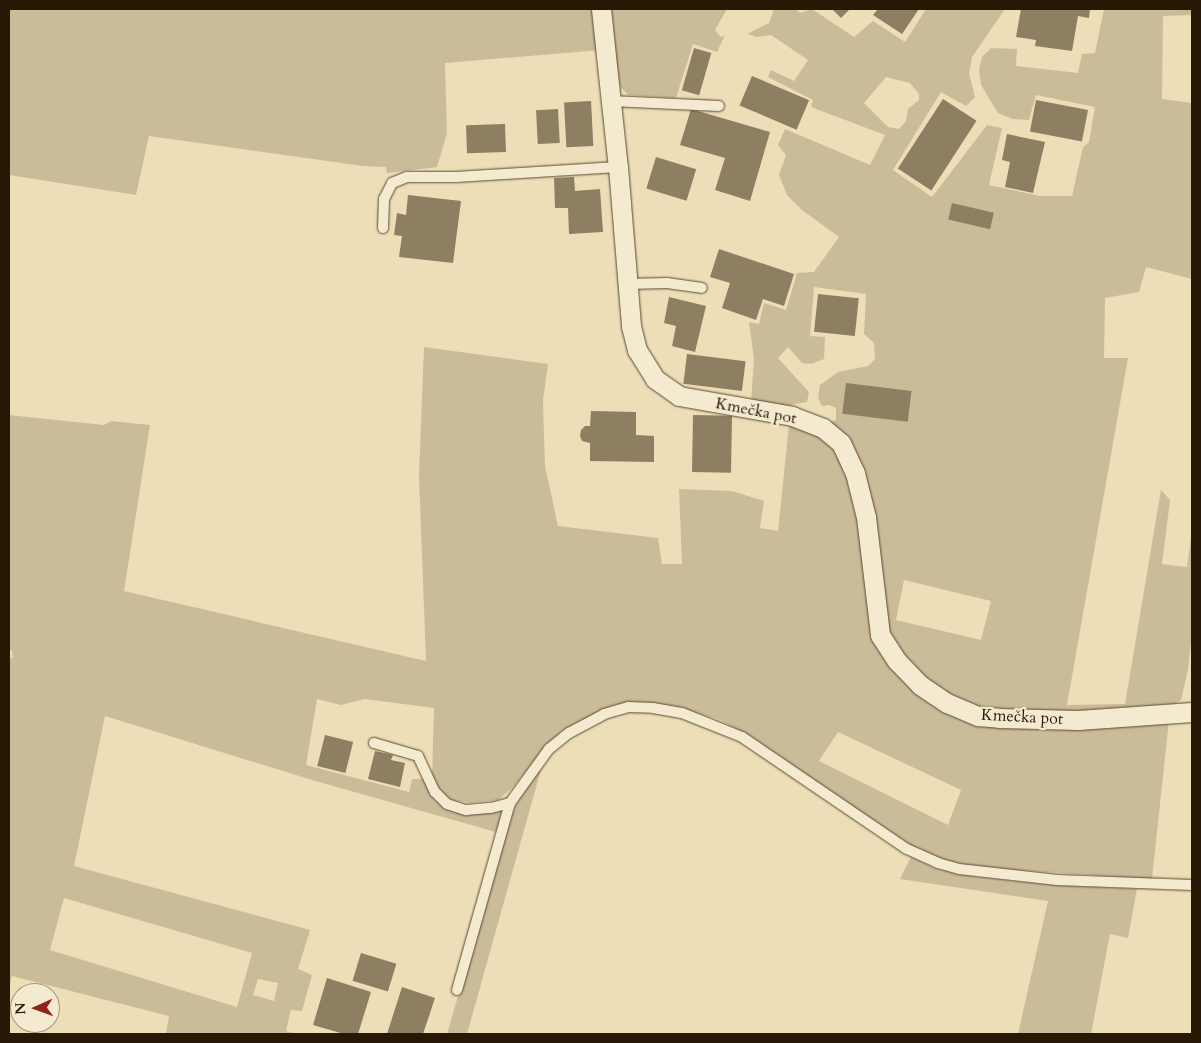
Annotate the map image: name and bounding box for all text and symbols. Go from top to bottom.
street label: Kmečka pot [714,394,798,428]
street label: Kmečka pot [981,705,1063,729]
north arrow [10,983,60,1033]
text: N [11,1002,30,1015]

